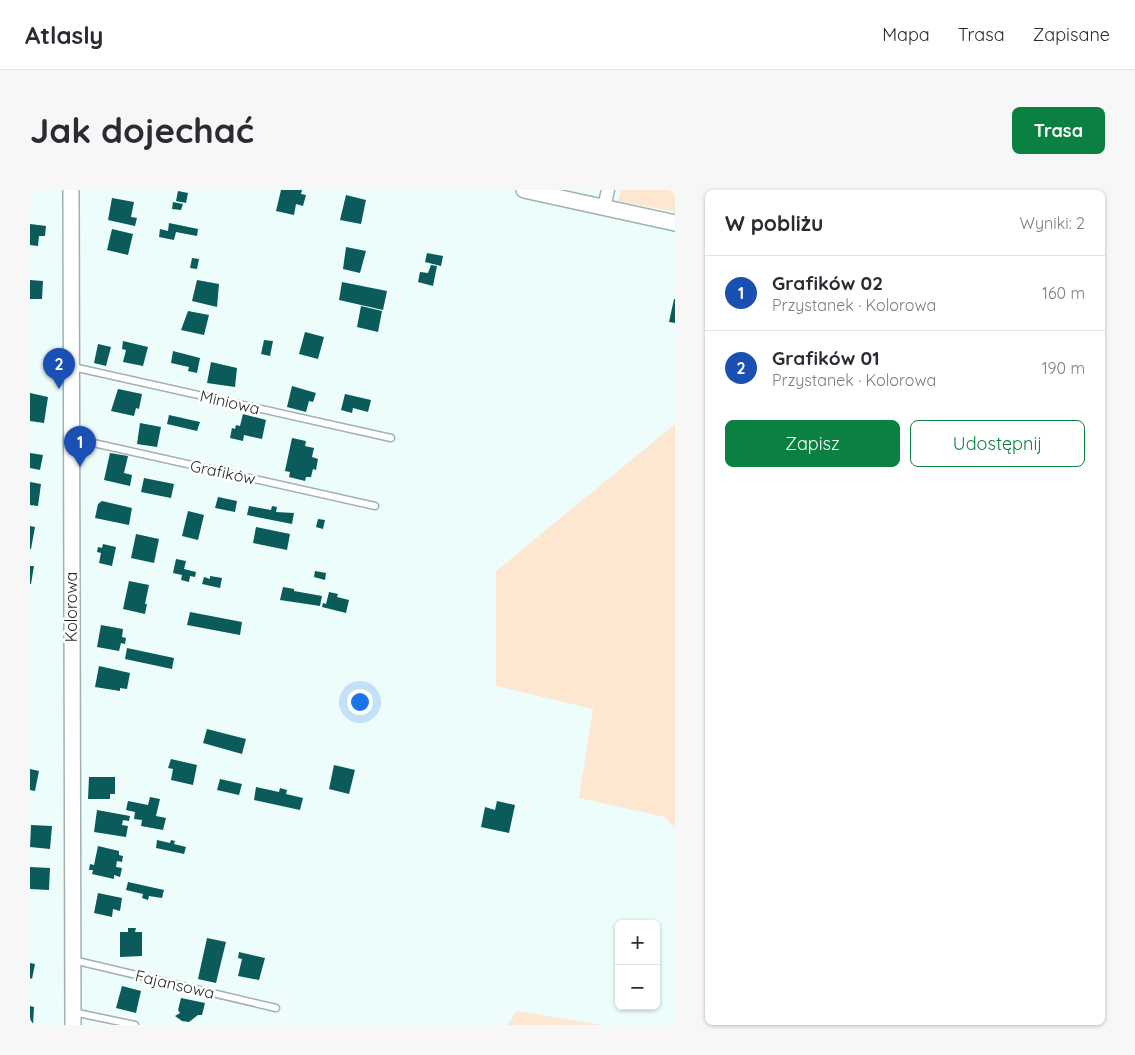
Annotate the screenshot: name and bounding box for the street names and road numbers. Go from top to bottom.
street label: Miniowa [198,385,262,419]
street label: Grafików [189,455,257,489]
street label: Kolorowa [61,572,81,642]
street label: Fajansowa [133,965,217,1003]

